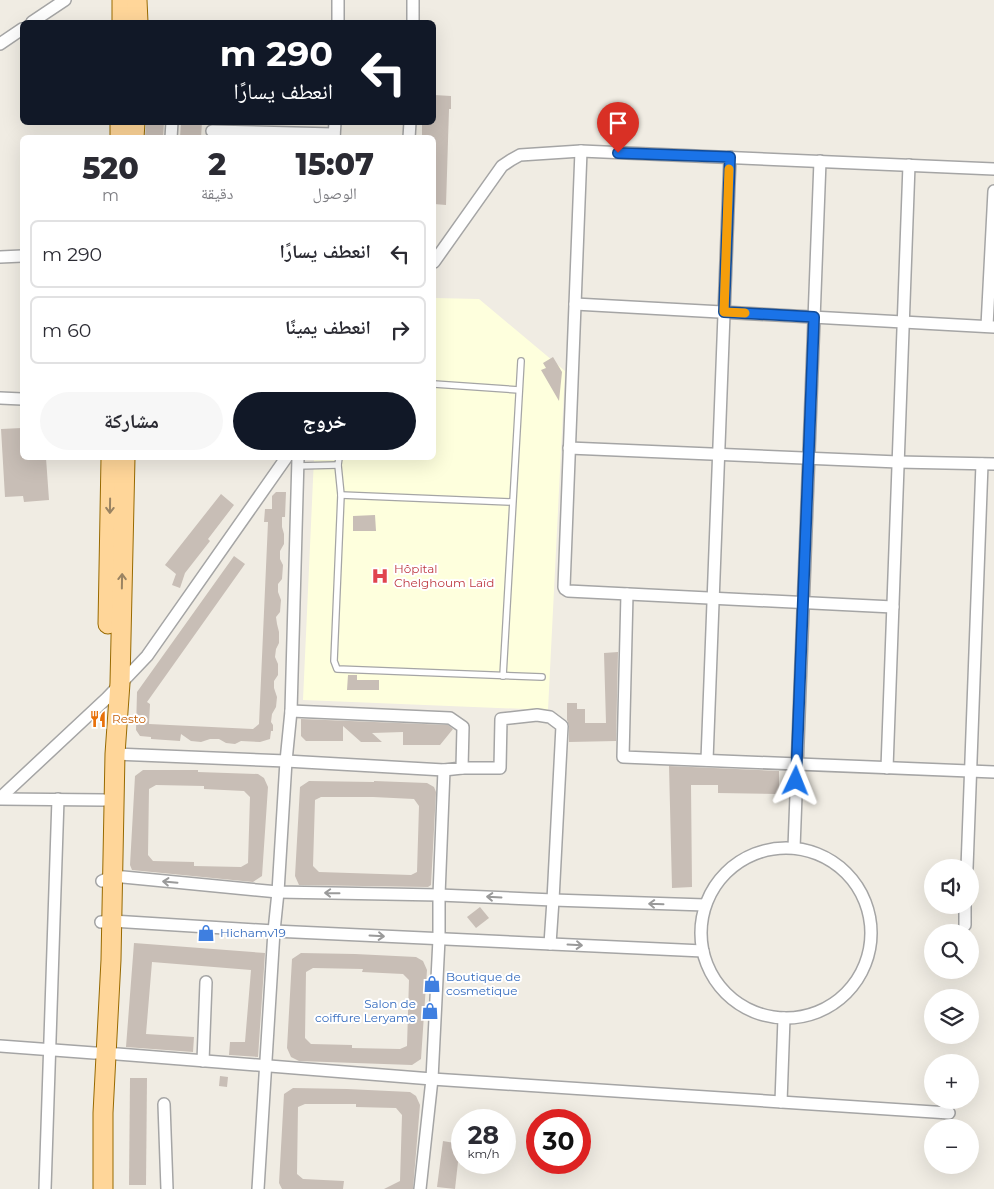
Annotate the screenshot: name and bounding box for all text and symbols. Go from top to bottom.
text: 290 m [220,32,333,75]
icon: left [351,40,416,105]
text: انعطف يسارًا [234,78,333,105]
pin [597,102,639,153]
icon: arrive [604,109,632,137]
text: 2 [208,146,226,183]
text: 15:07 [296,146,374,183]
text: 520 [82,150,139,187]
text: دقيقة [201,184,233,203]
text: الوصول [313,184,357,203]
text: m [102,186,119,205]
text: انعطف يسارًا [279,240,371,263]
icon: left [386,240,414,268]
text: 290 m [42,243,102,266]
text: انعطف يمينًا [285,316,371,339]
icon: right [386,316,414,344]
text: 60 m [42,319,91,342]
button: مشاركة [40,392,223,450]
button: خروج [233,392,416,450]
one-way arrow [105,498,115,514]
place label: Hôpital Chelghoum Laïd [394,561,494,590]
hospital icon: Hôpital Chelghoum Laïd [370,566,390,586]
one-way arrow [117,573,127,589]
restaurant icon: Resto [88,709,108,729]
place label: Resto [112,711,146,726]
position arrow [769,754,821,806]
map controls [924,859,979,1174]
button: sound [924,859,979,914]
one-way arrow [162,877,178,887]
one-way arrow [324,888,340,898]
one-way arrow [486,893,502,902]
one-way arrow [649,899,665,908]
shop icon: Hichamv19 [196,923,216,943]
button: search [924,924,979,979]
place label: Hichamv19 [220,925,286,940]
one-way arrow [369,931,385,940]
one-way arrow [566,941,582,950]
place label: Boutique de cosmetique [446,969,521,998]
shop icon: Boutique de cosmetique [422,974,442,994]
button: layers [924,989,979,1044]
place label: Salon de coiffure Leryame [315,996,416,1025]
shop icon: Salon de coiffure Leryame [420,1001,440,1021]
button: + [924,1054,979,1109]
speed limit sign: 30 [526,1109,591,1174]
button: − [924,1119,979,1174]
text: 28 [468,1120,499,1150]
text: km/h [467,1146,500,1161]

